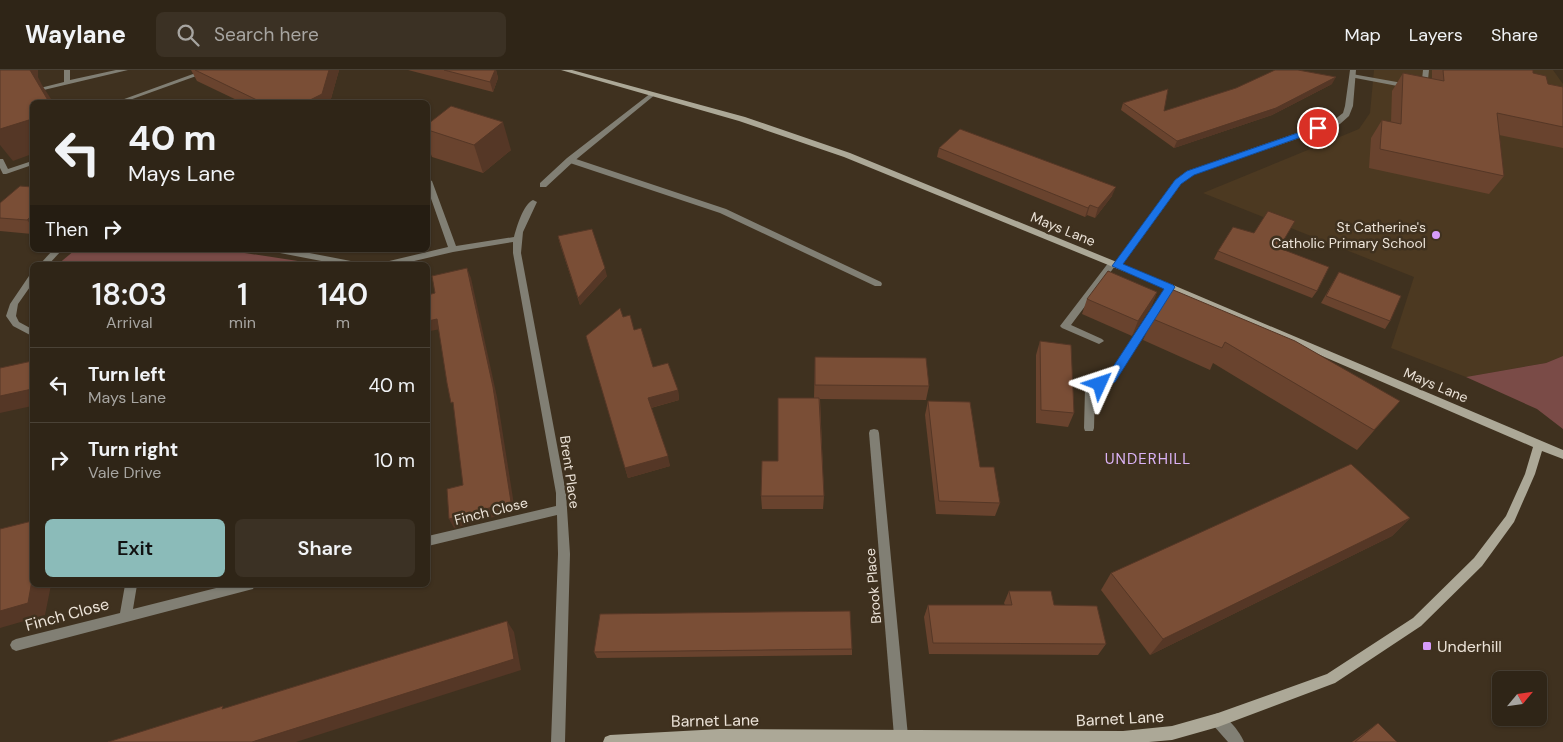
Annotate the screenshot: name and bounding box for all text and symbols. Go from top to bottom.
search box [156,12,506,57]
text: Waylane [25,19,126,50]
icon: search [174,21,202,49]
text: Search here [214,22,319,47]
text: Map [1345,23,1381,47]
text: Layers [1409,23,1463,47]
text: Share [1491,23,1538,47]
pin [1297,107,1339,149]
icon: arrive [1304,114,1332,142]
text: 40 m [128,115,217,161]
icon: left [45,120,110,185]
text: Mays Lane [128,159,235,188]
street label: Mays Lane [1028,208,1098,250]
icon: right [98,215,126,243]
text: Then [45,217,88,242]
place label: St Catherine's Catholic Primary School [1271,218,1426,252]
marker: St Catherine's Catholic Primary School [1430,229,1442,241]
text: 18:03 [92,275,167,314]
text: 1 [237,275,248,314]
text: 140 [318,275,368,314]
text: Arrival [106,312,153,333]
text: min [229,312,256,333]
text: m [336,312,350,333]
position arrow [1073,357,1125,409]
text: Turn left [88,362,166,387]
street label: Mays Lane [1401,363,1471,407]
icon: left [45,371,73,399]
text: 40 m [368,373,415,398]
text: Mays Lane [88,387,166,408]
street label: Brent Place [556,434,584,510]
text: Turn right [88,437,178,462]
icon: right [45,446,73,474]
text: 10 m [374,448,415,473]
district label: UNDERHILL [1105,449,1191,469]
text: Vale Drive [88,462,161,483]
street label: Finch Close [452,493,530,529]
button: Exit [45,519,225,577]
button: Share [235,519,415,577]
street label: Brook Place [861,548,885,624]
street label: Finch Close [23,593,111,636]
place label: Underhill [1437,636,1502,657]
marker: Underhill [1421,640,1433,652]
north arrow [1492,671,1548,726]
map controls [1492,671,1547,726]
street label: Barnet Lane [1075,706,1165,731]
street label: Barnet Lane [671,709,759,732]

